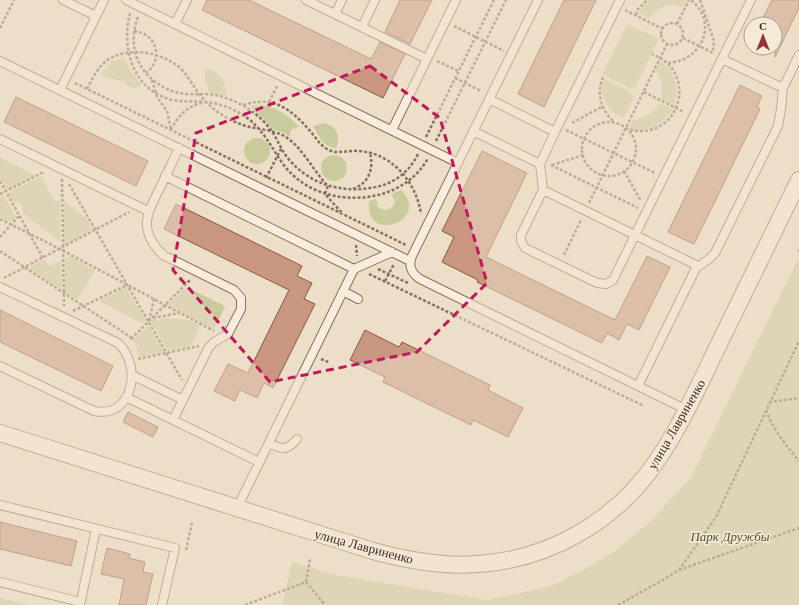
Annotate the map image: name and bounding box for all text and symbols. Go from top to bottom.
north arrow [743,16,783,56]
text: С [759,20,767,32]
street label: улица Лавриненко [645,377,708,472]
street label: улица Лавриненко [313,526,415,567]
park label: Парк Дружбы [689,529,770,544]

